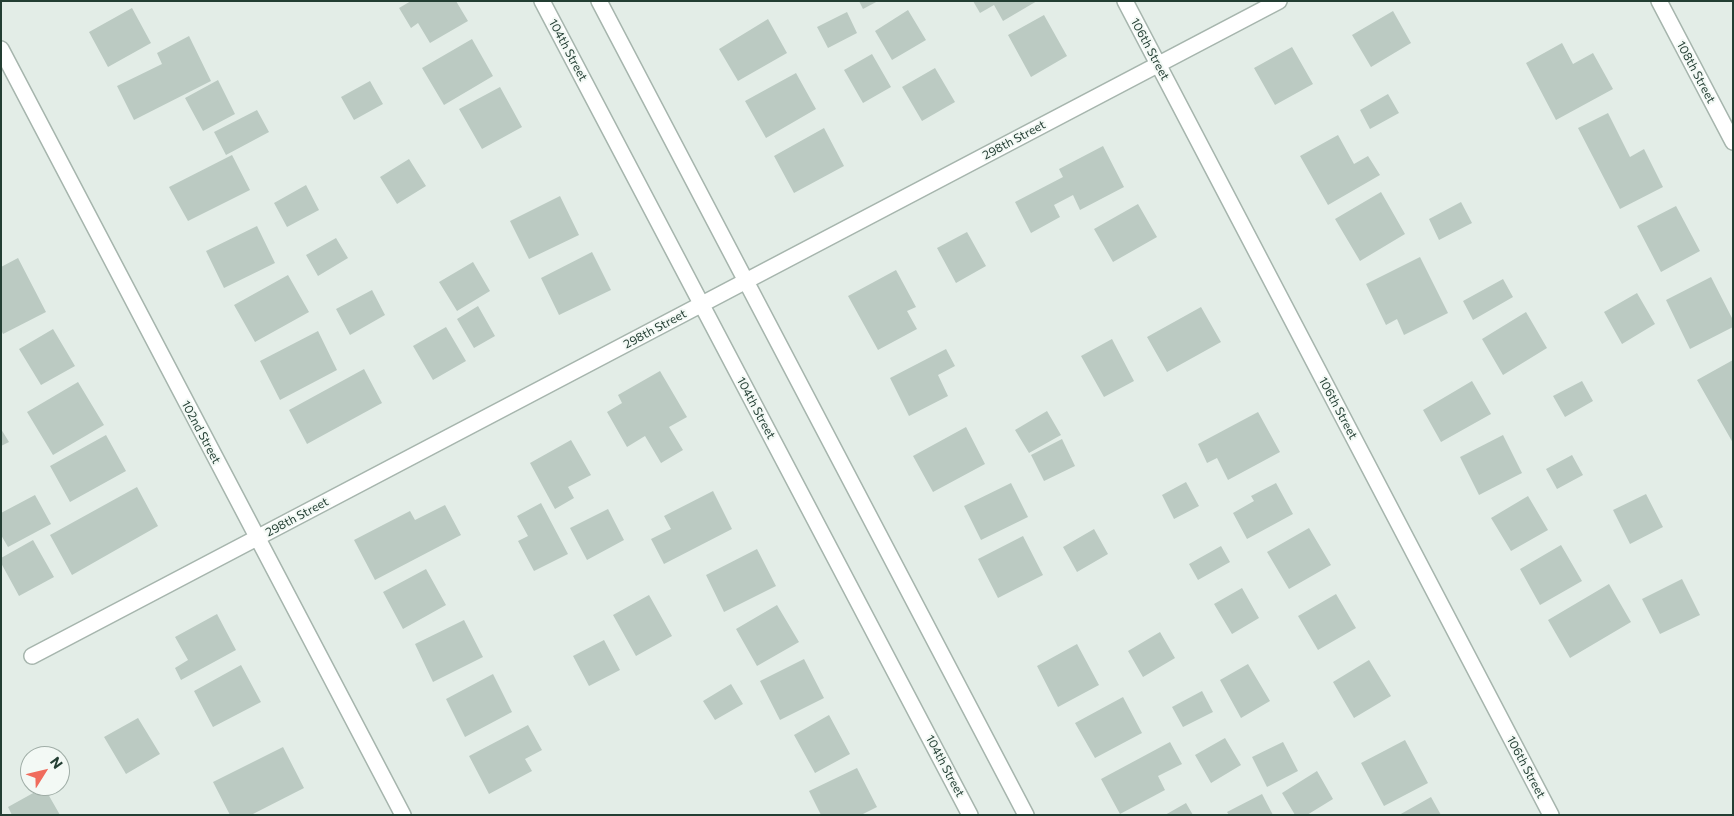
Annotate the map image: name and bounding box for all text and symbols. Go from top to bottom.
street label: 106th Street [1128,15,1172,83]
street label: 104th Street [546,17,590,83]
street label: 108th Street [1674,38,1718,106]
street label: 298th Street [980,117,1048,163]
street label: 298th Street [621,306,689,352]
street label: 106th Street [1316,374,1360,442]
street label: 104th Street [734,375,778,441]
street label: 102nd Street [178,398,224,466]
street label: 298th Street [263,494,331,540]
street label: 104th Street [923,733,967,799]
street label: 106th Street [1504,733,1548,801]
north arrow [20,746,70,796]
text: N [47,753,67,772]

